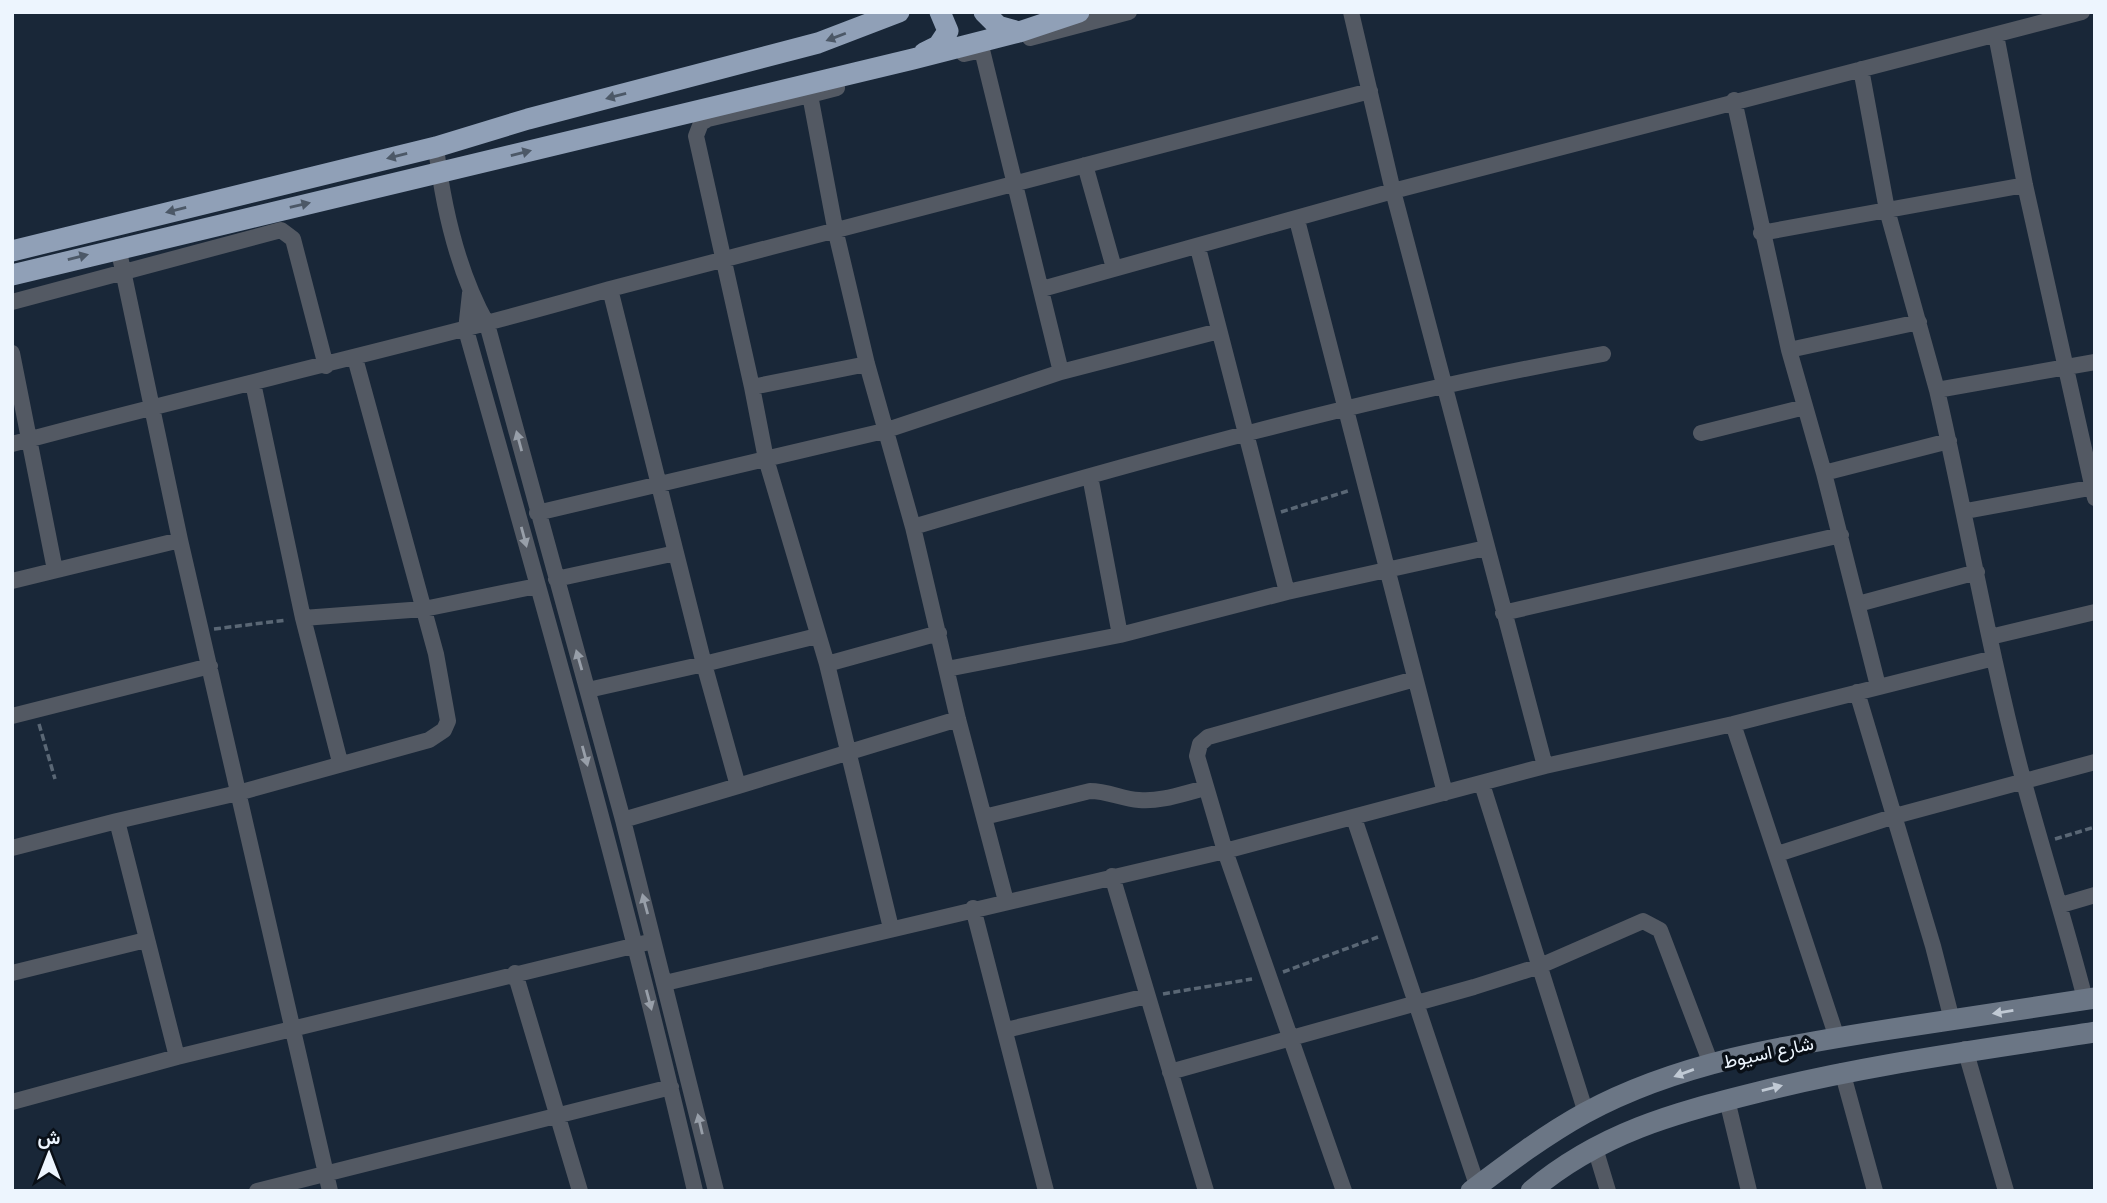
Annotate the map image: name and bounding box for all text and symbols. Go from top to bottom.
one-way arrow [825,31,846,42]
one-way arrow [605,91,627,102]
one-way arrow [510,147,532,158]
one-way arrow [386,151,408,162]
one-way arrow [289,199,311,210]
one-way arrow [165,205,187,216]
one-way arrow [67,251,89,262]
one-way arrow [513,430,524,452]
one-way arrow [519,526,530,548]
one-way arrow [574,650,584,671]
one-way arrow [580,745,591,767]
one-way arrow [639,893,650,915]
one-way arrow [644,989,655,1011]
one-way arrow [1992,1007,2014,1018]
street label: شارع اسيوط [1721,1032,1816,1074]
one-way arrow [1673,1068,1694,1079]
one-way arrow [1761,1082,1783,1093]
one-way arrow [694,1113,705,1135]
north arrow [14,1119,84,1189]
text: ش [38,1126,61,1150]

